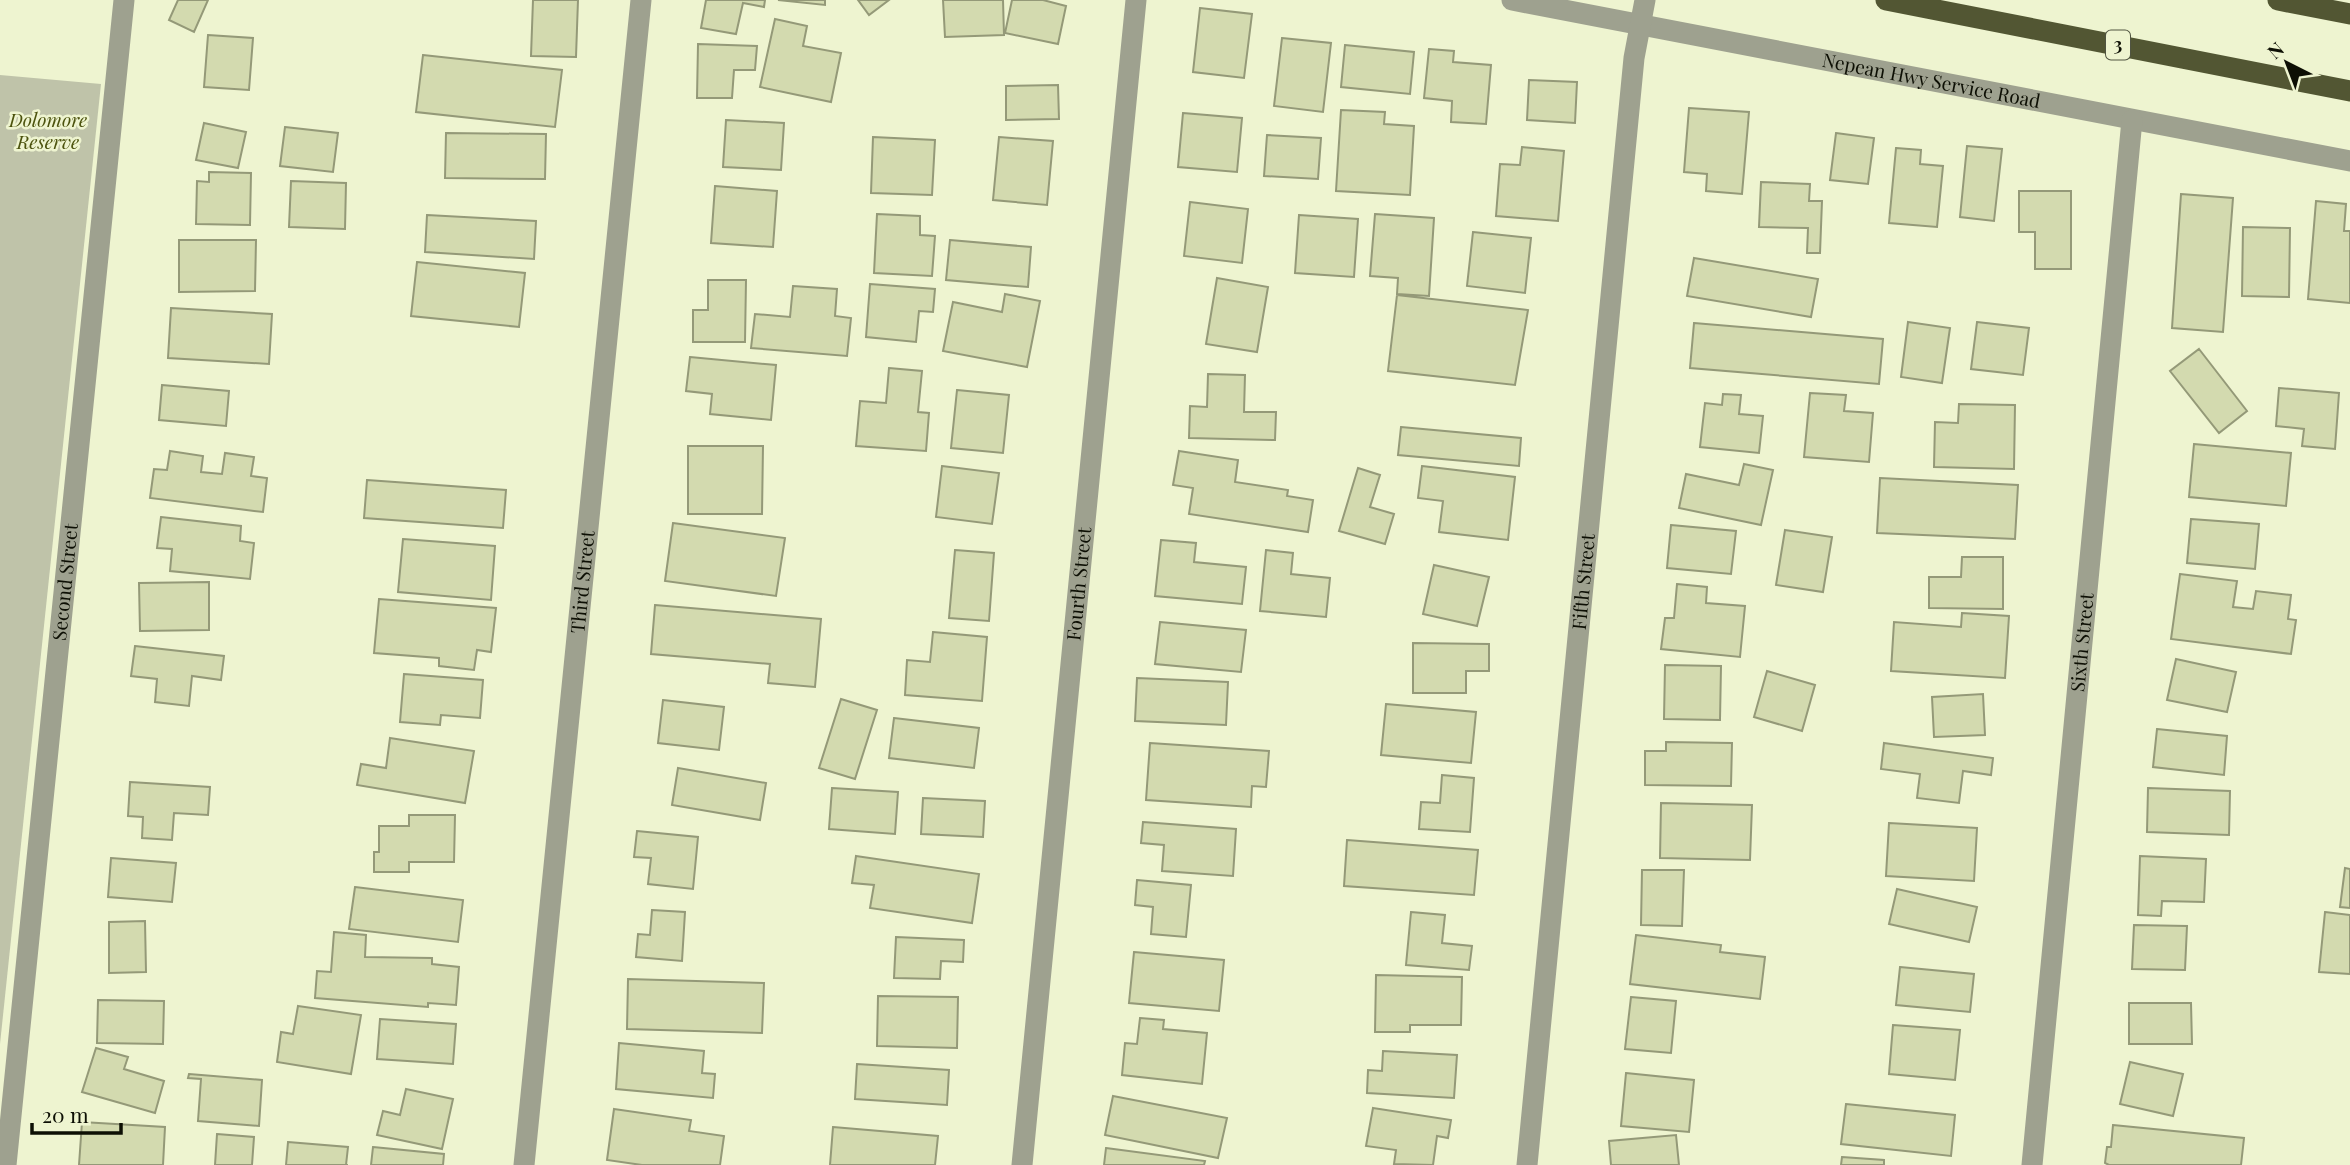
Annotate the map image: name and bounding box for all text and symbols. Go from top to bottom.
north arrow [2252,28,2322,98]
road number: 3 [2106,31,2130,60]
text: N [2261,35,2289,64]
street label: Nepean Hwy Service Road [1820,46,2043,113]
park label: Dolomore Reserve [8,106,87,154]
street label: Second Street [45,522,83,642]
street label: Fourth Street [1059,525,1096,642]
street label: Third Street [563,529,600,635]
street label: Fifth Street [1565,532,1600,631]
street label: Sixth Street [2063,591,2099,693]
scale bar [32,1092,121,1136]
text: 20 m [42,1100,89,1128]

